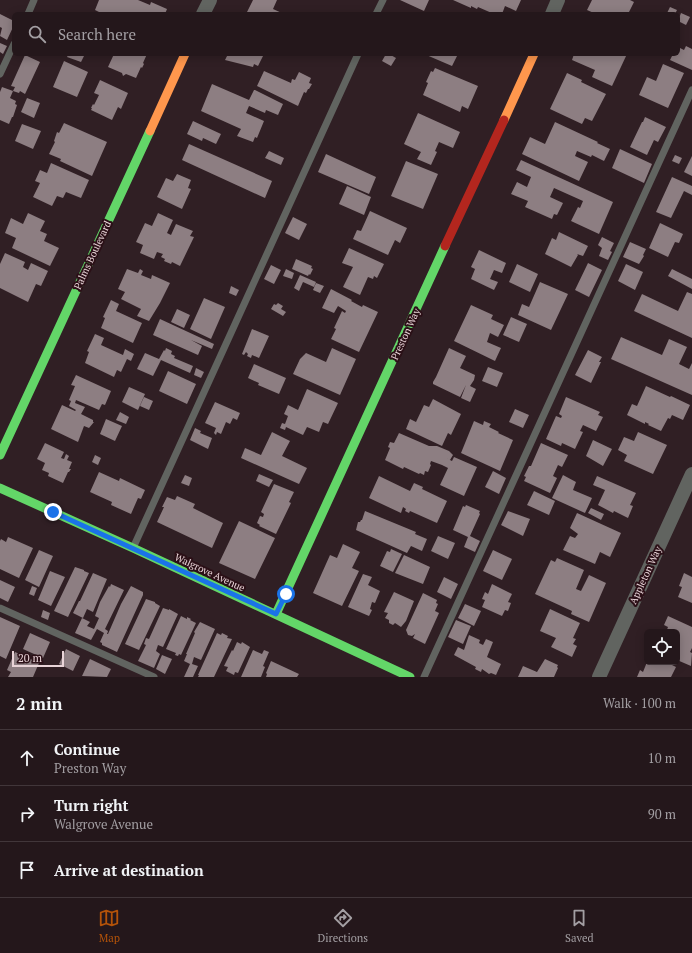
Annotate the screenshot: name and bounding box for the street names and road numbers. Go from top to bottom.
street label: Palms Boulevard [71,218,114,292]
street label: Preston Way [388,305,423,362]
street label: Appleton Way [626,543,665,606]
street label: Walgrove Avenue [173,550,247,594]

